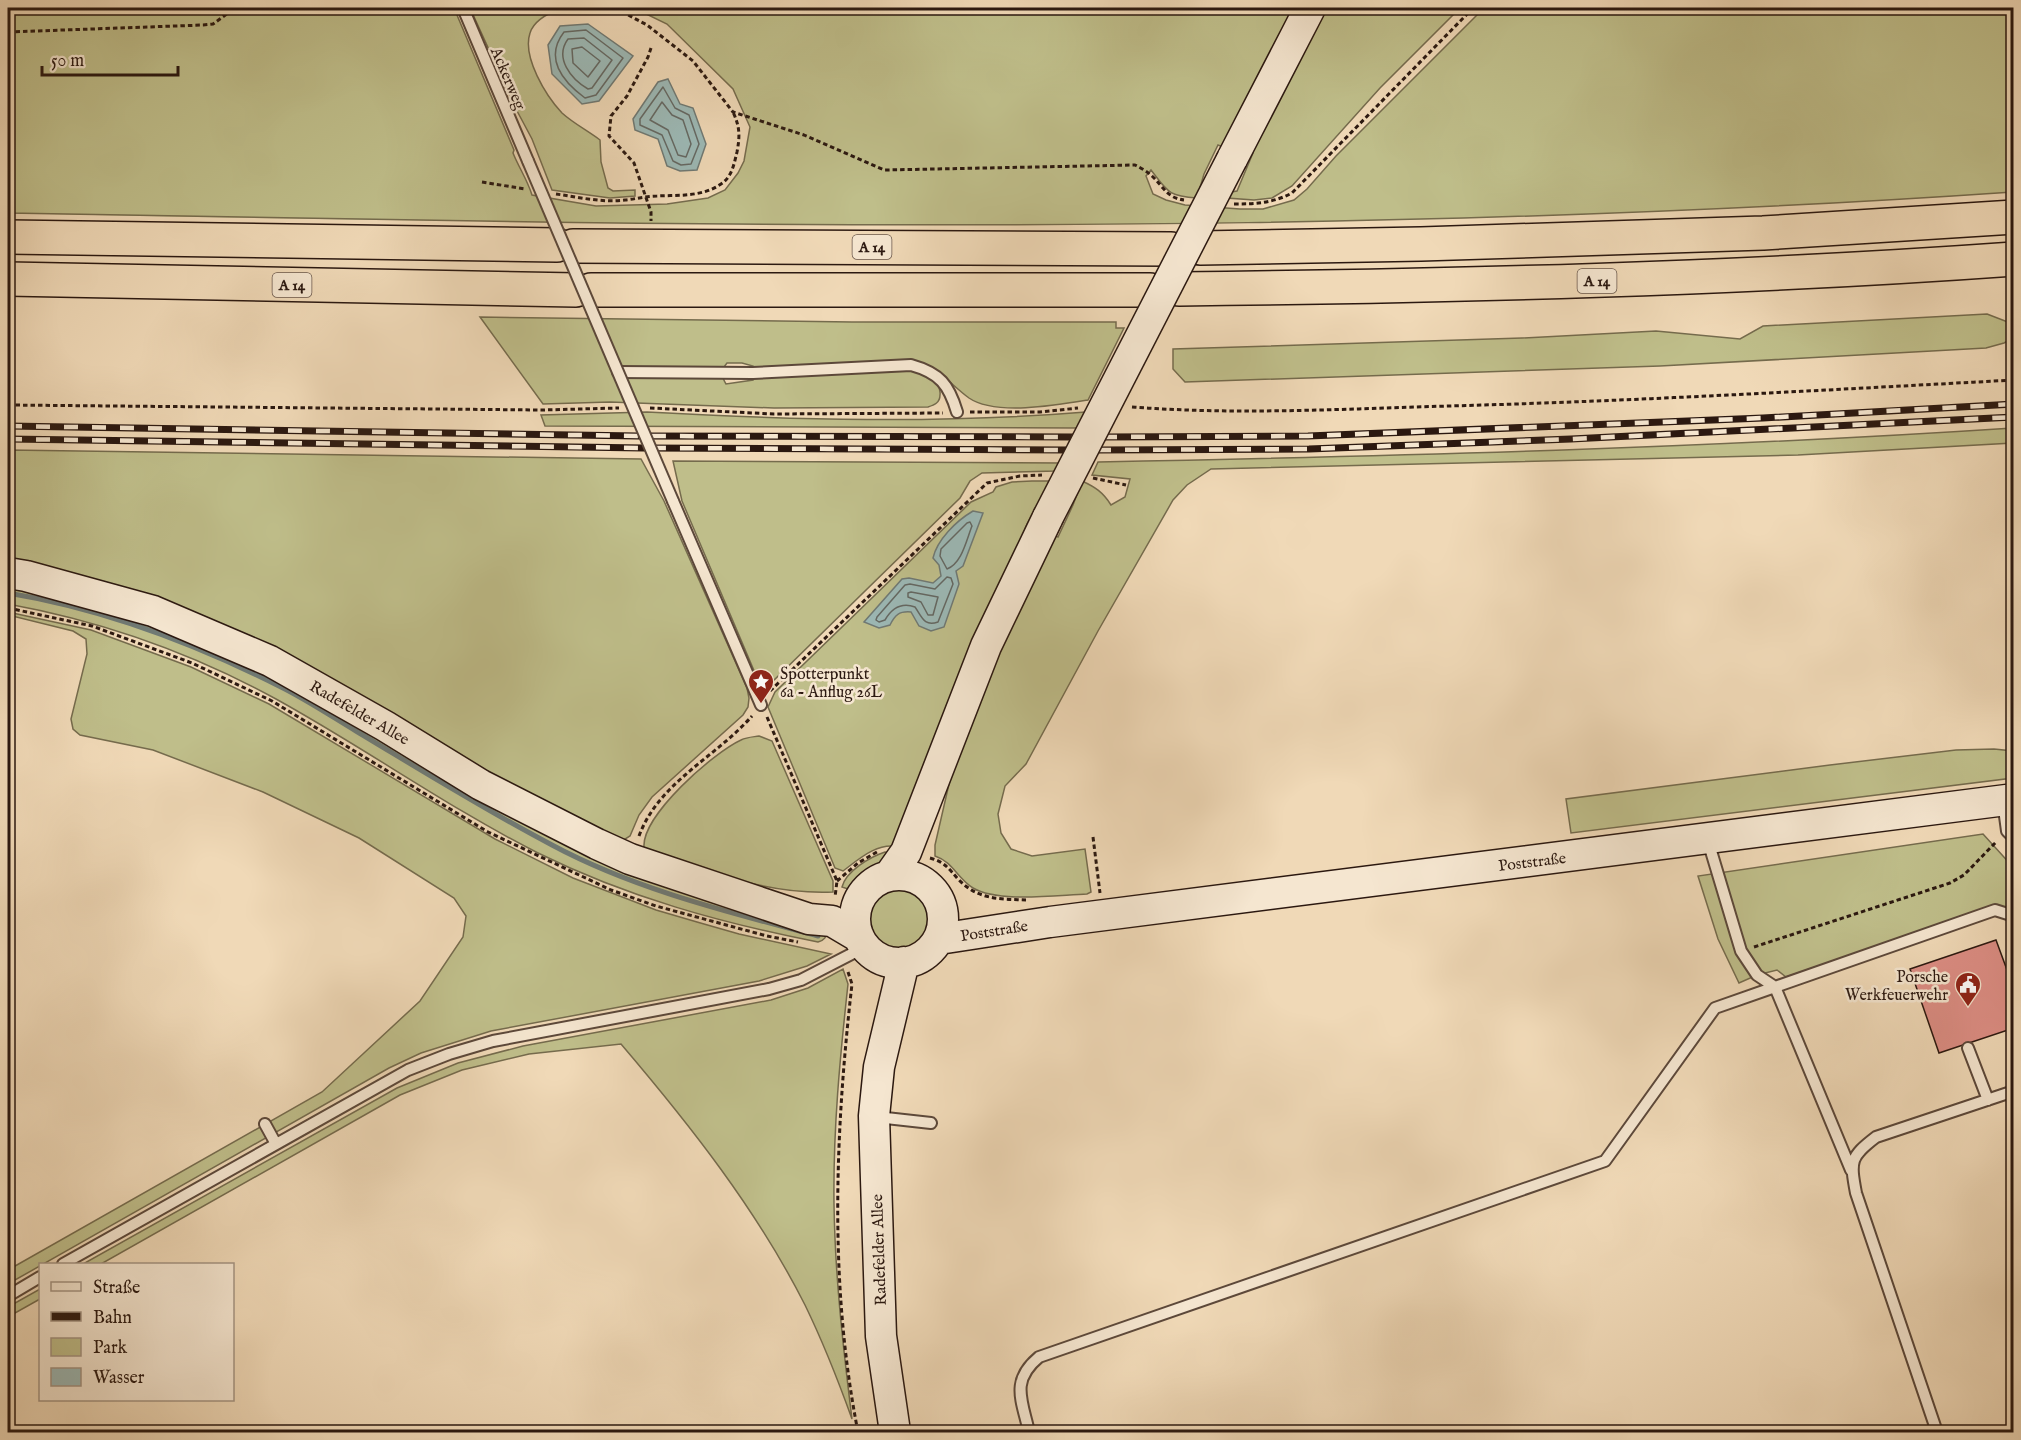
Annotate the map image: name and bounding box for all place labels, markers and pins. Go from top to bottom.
place label: Spotterpunkt 6a - Anflug 26L [780,665,883,703]
place icon: Spotterpunkt 6a - Anflug 26L [746,667,776,705]
place label: Porsche Werkfeuerwehr [1845,968,1948,1006]
public building icon: Porsche Werkfeuerwehr [1953,970,1983,1008]

